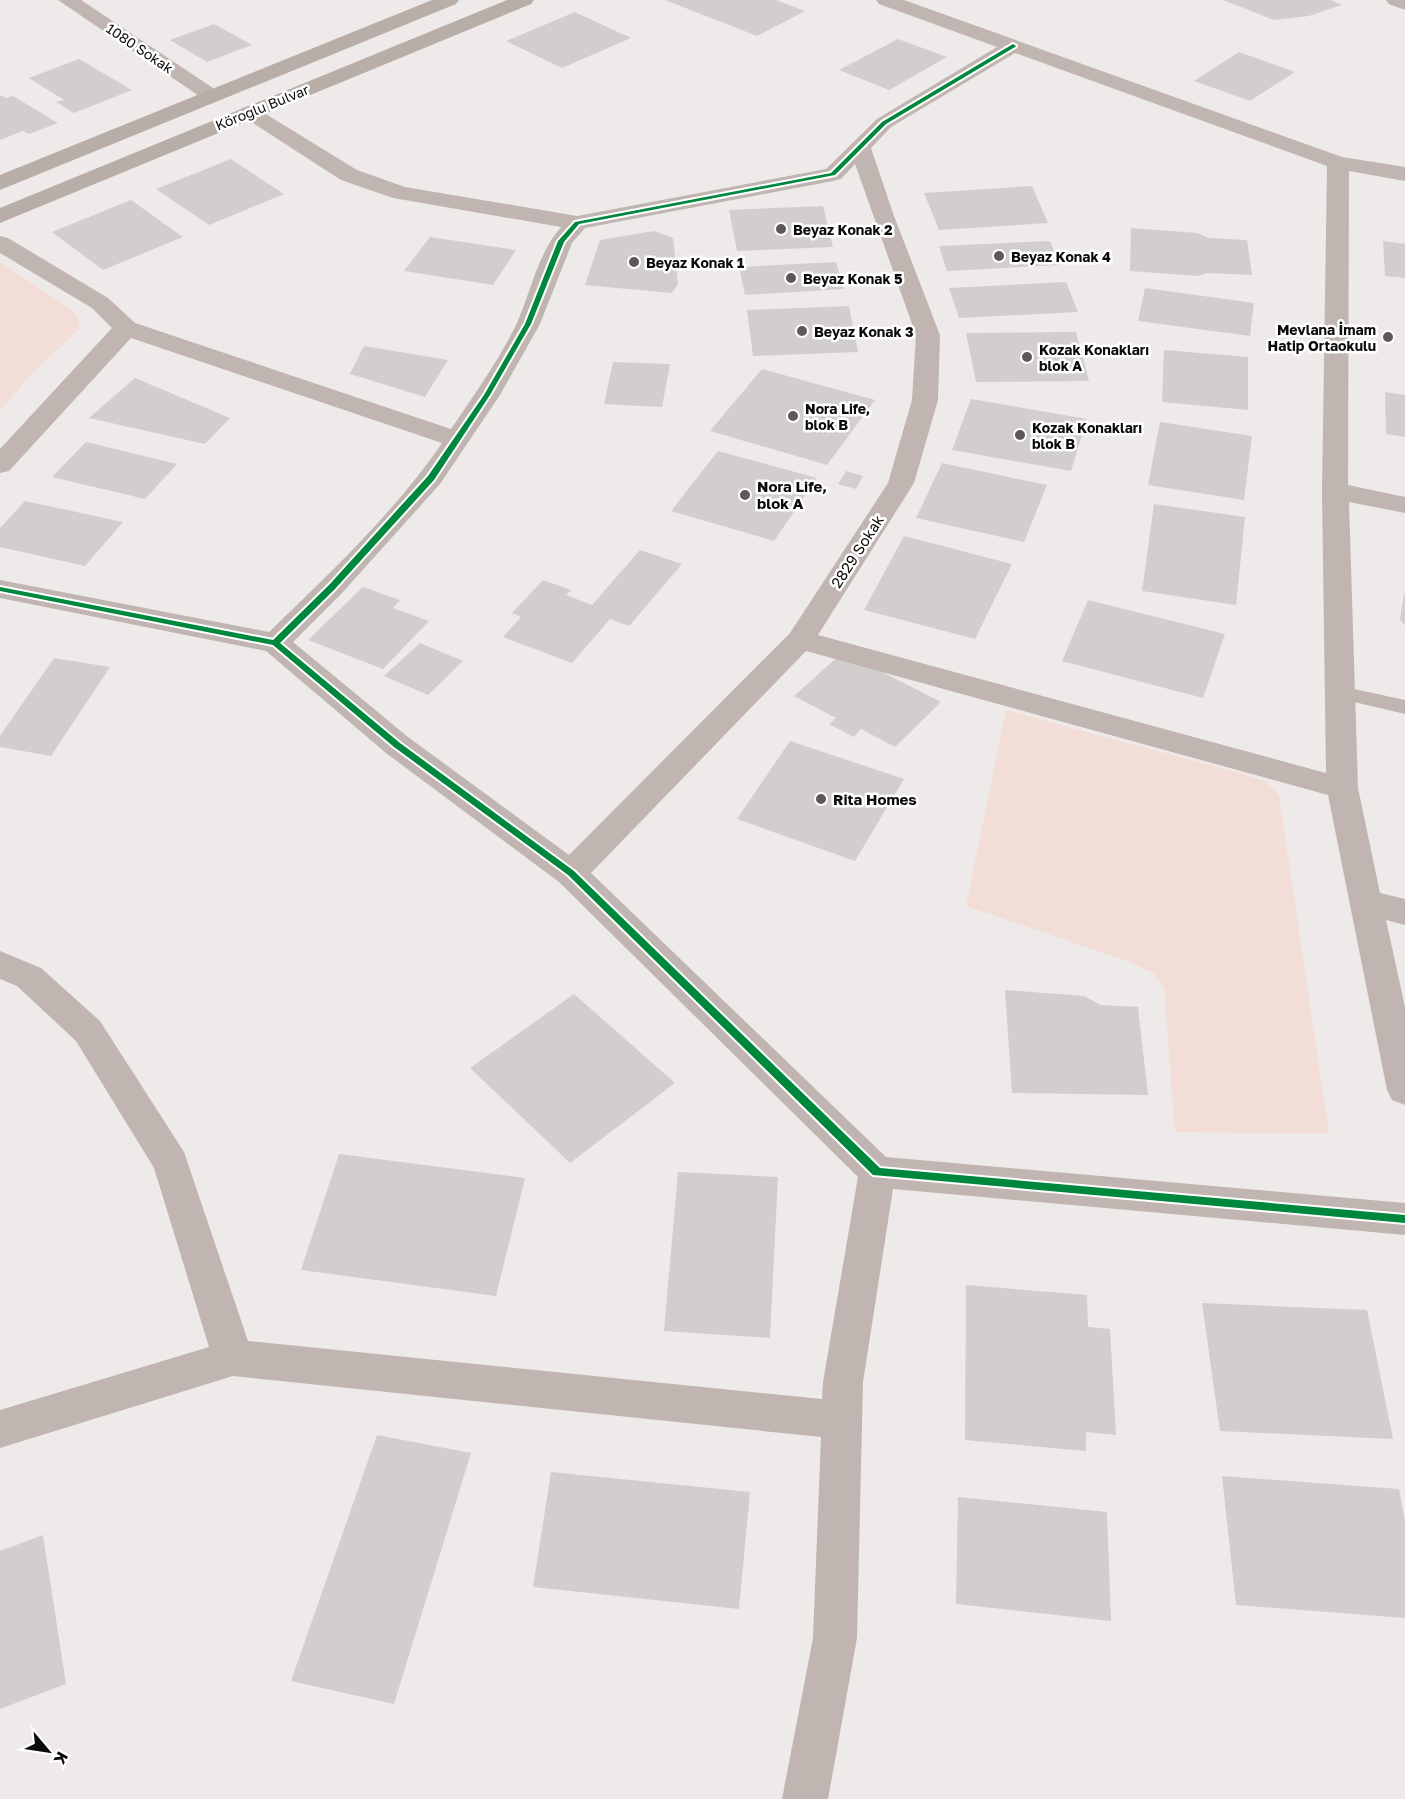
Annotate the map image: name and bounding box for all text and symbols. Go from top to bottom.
street label: 1080 Sokak [103,19,177,77]
street label: Köroğlu Bulvar [213,80,312,134]
place label: Beyaz Konak 2 [793,221,893,238]
marker: Beyaz Konak 2 [774,222,788,236]
place label: Beyaz Konak 4 [1011,248,1111,265]
marker: Beyaz Konak 4 [992,249,1006,263]
place label: Beyaz Konak 1 [646,254,744,271]
marker: Beyaz Konak 1 [627,255,641,269]
place label: Beyaz Konak 5 [803,270,903,287]
marker: Beyaz Konak 5 [784,271,798,285]
place label: Mevlana İmam Hatip Ortaokulu [1268,321,1376,354]
place label: Beyaz Konak 3 [814,323,914,340]
marker: Beyaz Konak 3 [795,324,809,338]
marker: Mevlana İmam Hatip Ortaokulu [1381,330,1395,344]
place label: Kozak Konakları blok A [1039,341,1149,374]
marker: Kozak Konakları blok A [1020,350,1034,364]
place label: Nora Life, blok B [805,400,870,433]
marker: Nora Life, blok B [786,409,800,423]
place label: Kozak Konakları blok B [1032,419,1142,452]
marker: Kozak Konakları blok B [1013,428,1027,442]
place label: Nora Life, blok A [757,477,827,512]
marker: Nora Life, blok A [738,488,752,502]
street label: 2829 Sokak [827,511,888,591]
place label: Rita Homes [833,790,917,808]
marker: Rita Homes [814,792,828,806]
north arrow [18,1721,78,1781]
text: K [49,1748,73,1769]

